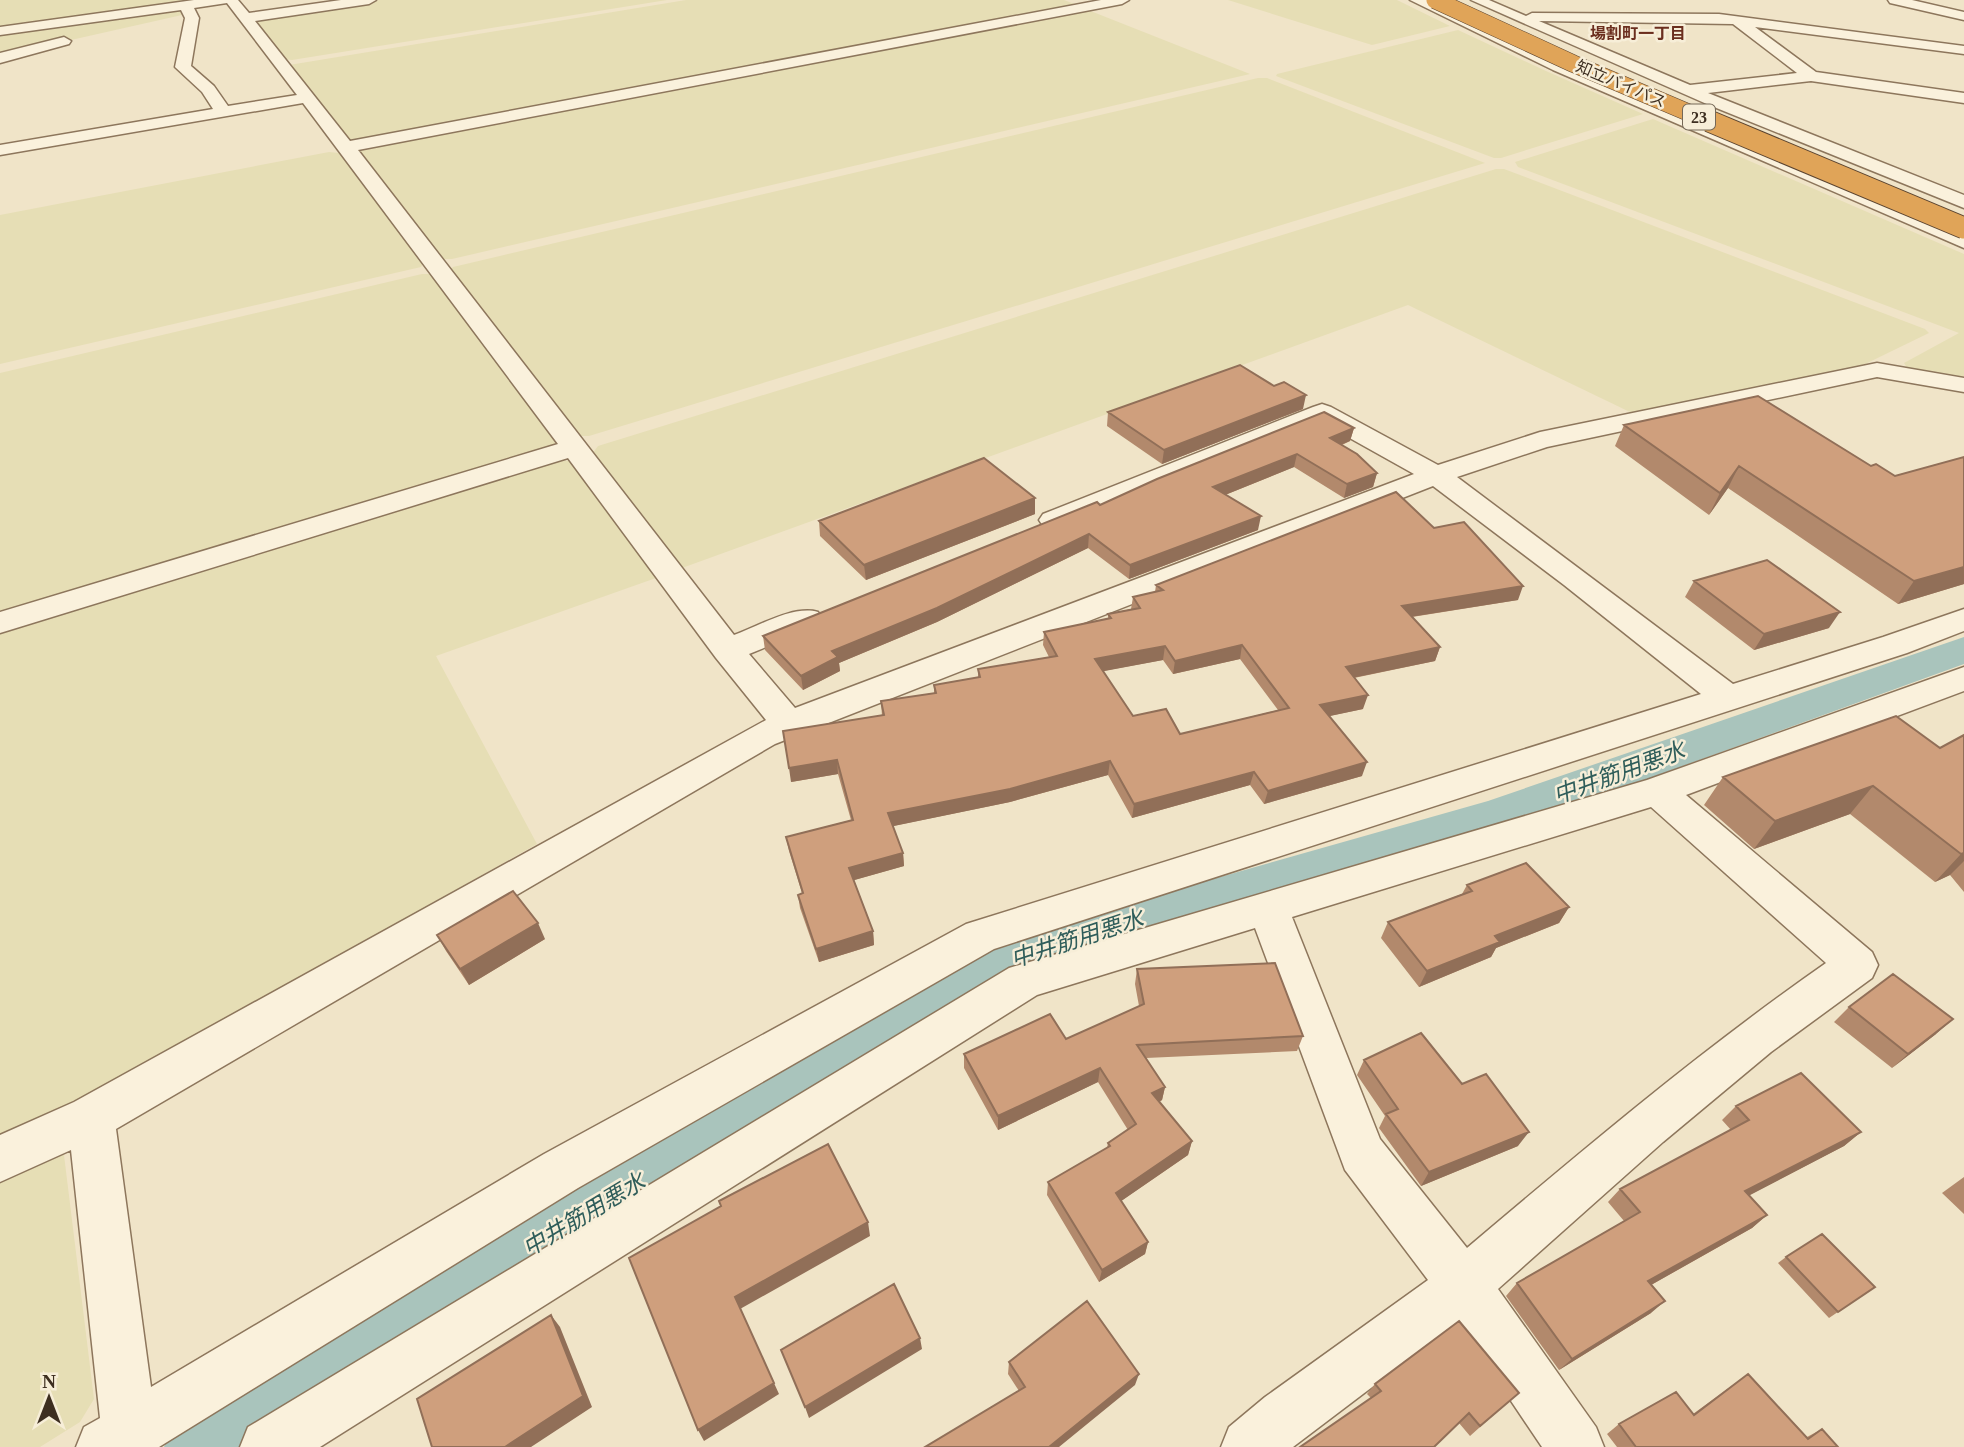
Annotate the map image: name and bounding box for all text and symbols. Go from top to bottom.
district label: 場割町一丁目 [1590,25,1686,42]
street label: 知立バイパス [1574,57,1668,111]
road number: 23 [1683,105,1715,130]
water label: 中井筋用悪水 [1550,737,1691,808]
water label: 中井筋用悪水 [1008,905,1149,972]
water label: 中井筋用悪水 [518,1167,652,1261]
north arrow [14,1363,84,1433]
text: N [42,1371,56,1392]

